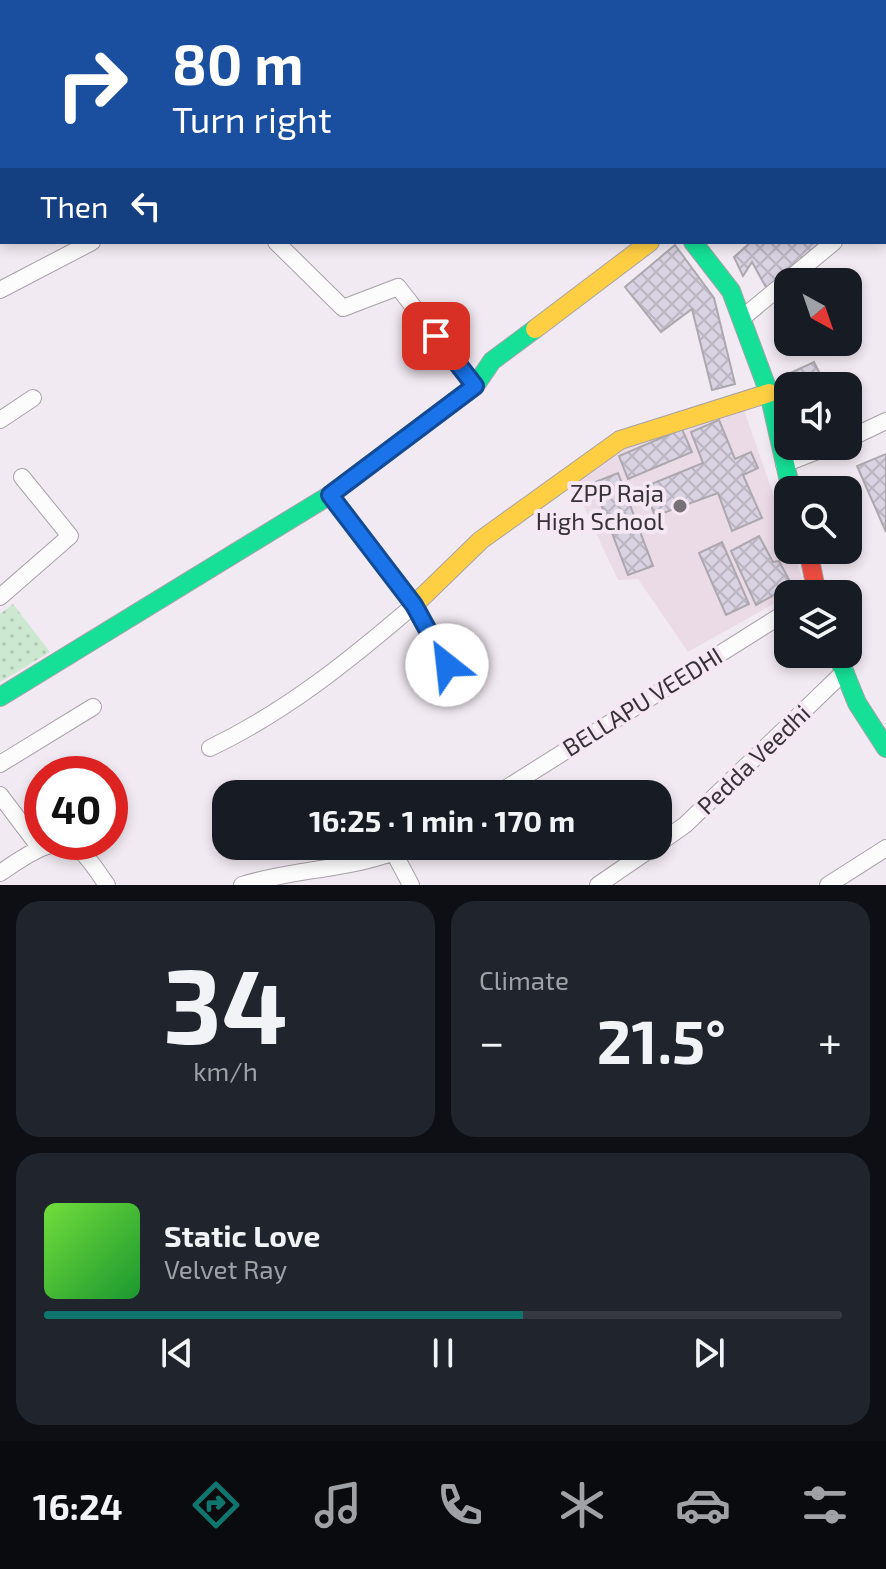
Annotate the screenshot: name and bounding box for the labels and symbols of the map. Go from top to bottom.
north arrow [774,268,862,356]
pin [402,302,470,370]
place label: ZPP Raja High School [536,478,664,535]
marker: ZPP Raja High School [671,497,689,515]
position arrow [405,623,489,707]
street label: BELLAPU VEEDHI [557,640,727,762]
street label: Pedda Veedhi [691,698,815,820]
speed limit sign: 40 [24,756,128,860]

